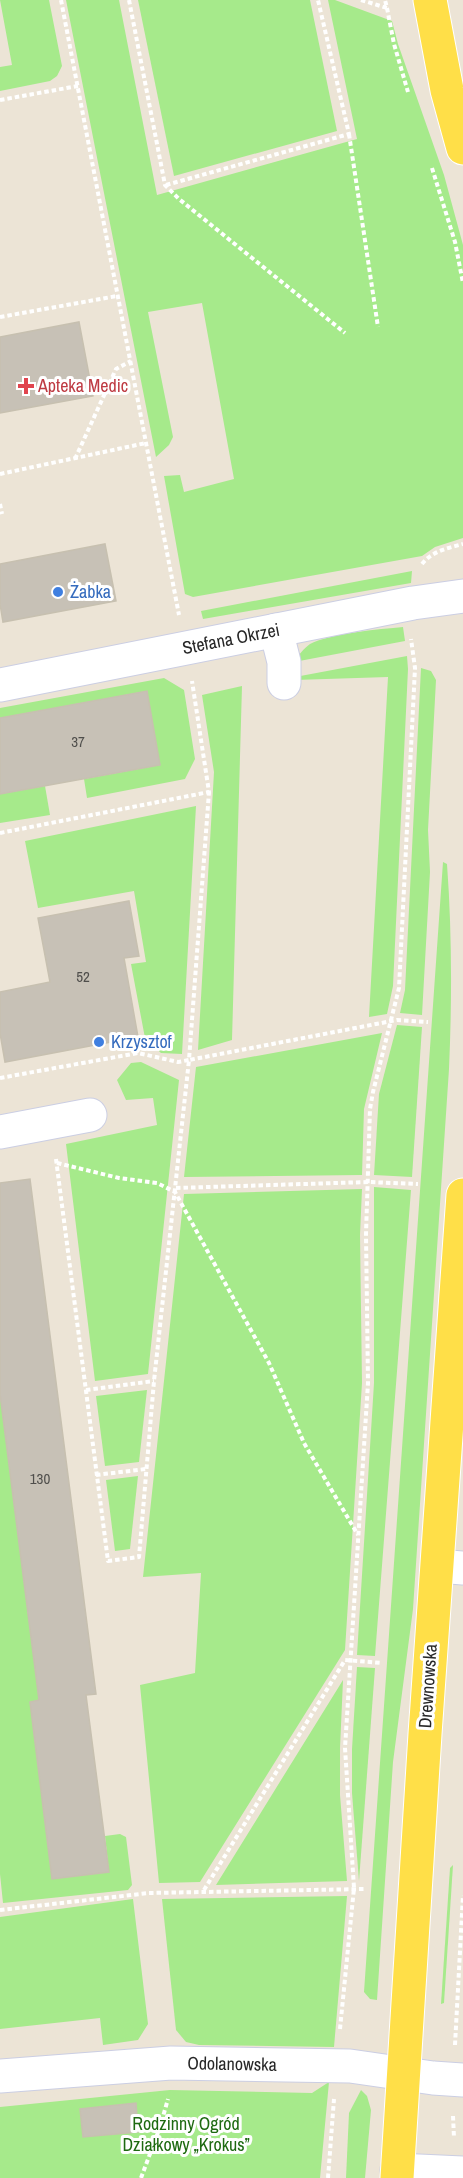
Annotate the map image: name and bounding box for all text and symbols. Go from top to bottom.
place label: Apteka Medic [37,373,128,398]
marker: Apteka Medic [19,379,33,393]
place label: Żabka [70,579,111,604]
marker: Żabka [51,585,65,599]
street label: Stefana Okrzei [180,617,282,660]
house number: 37 [71,731,85,752]
house number: 52 [76,966,90,987]
place label: Krzysztof [111,1029,173,1054]
marker: Krzysztof [92,1035,106,1049]
house number: 130 [30,1468,50,1489]
street label: Drewnowska [412,1643,443,1729]
street label: Odolanowska [187,2050,277,2077]
park label: Rodzinny Ogród Działkowy „Krokus” [122,2111,250,2157]

